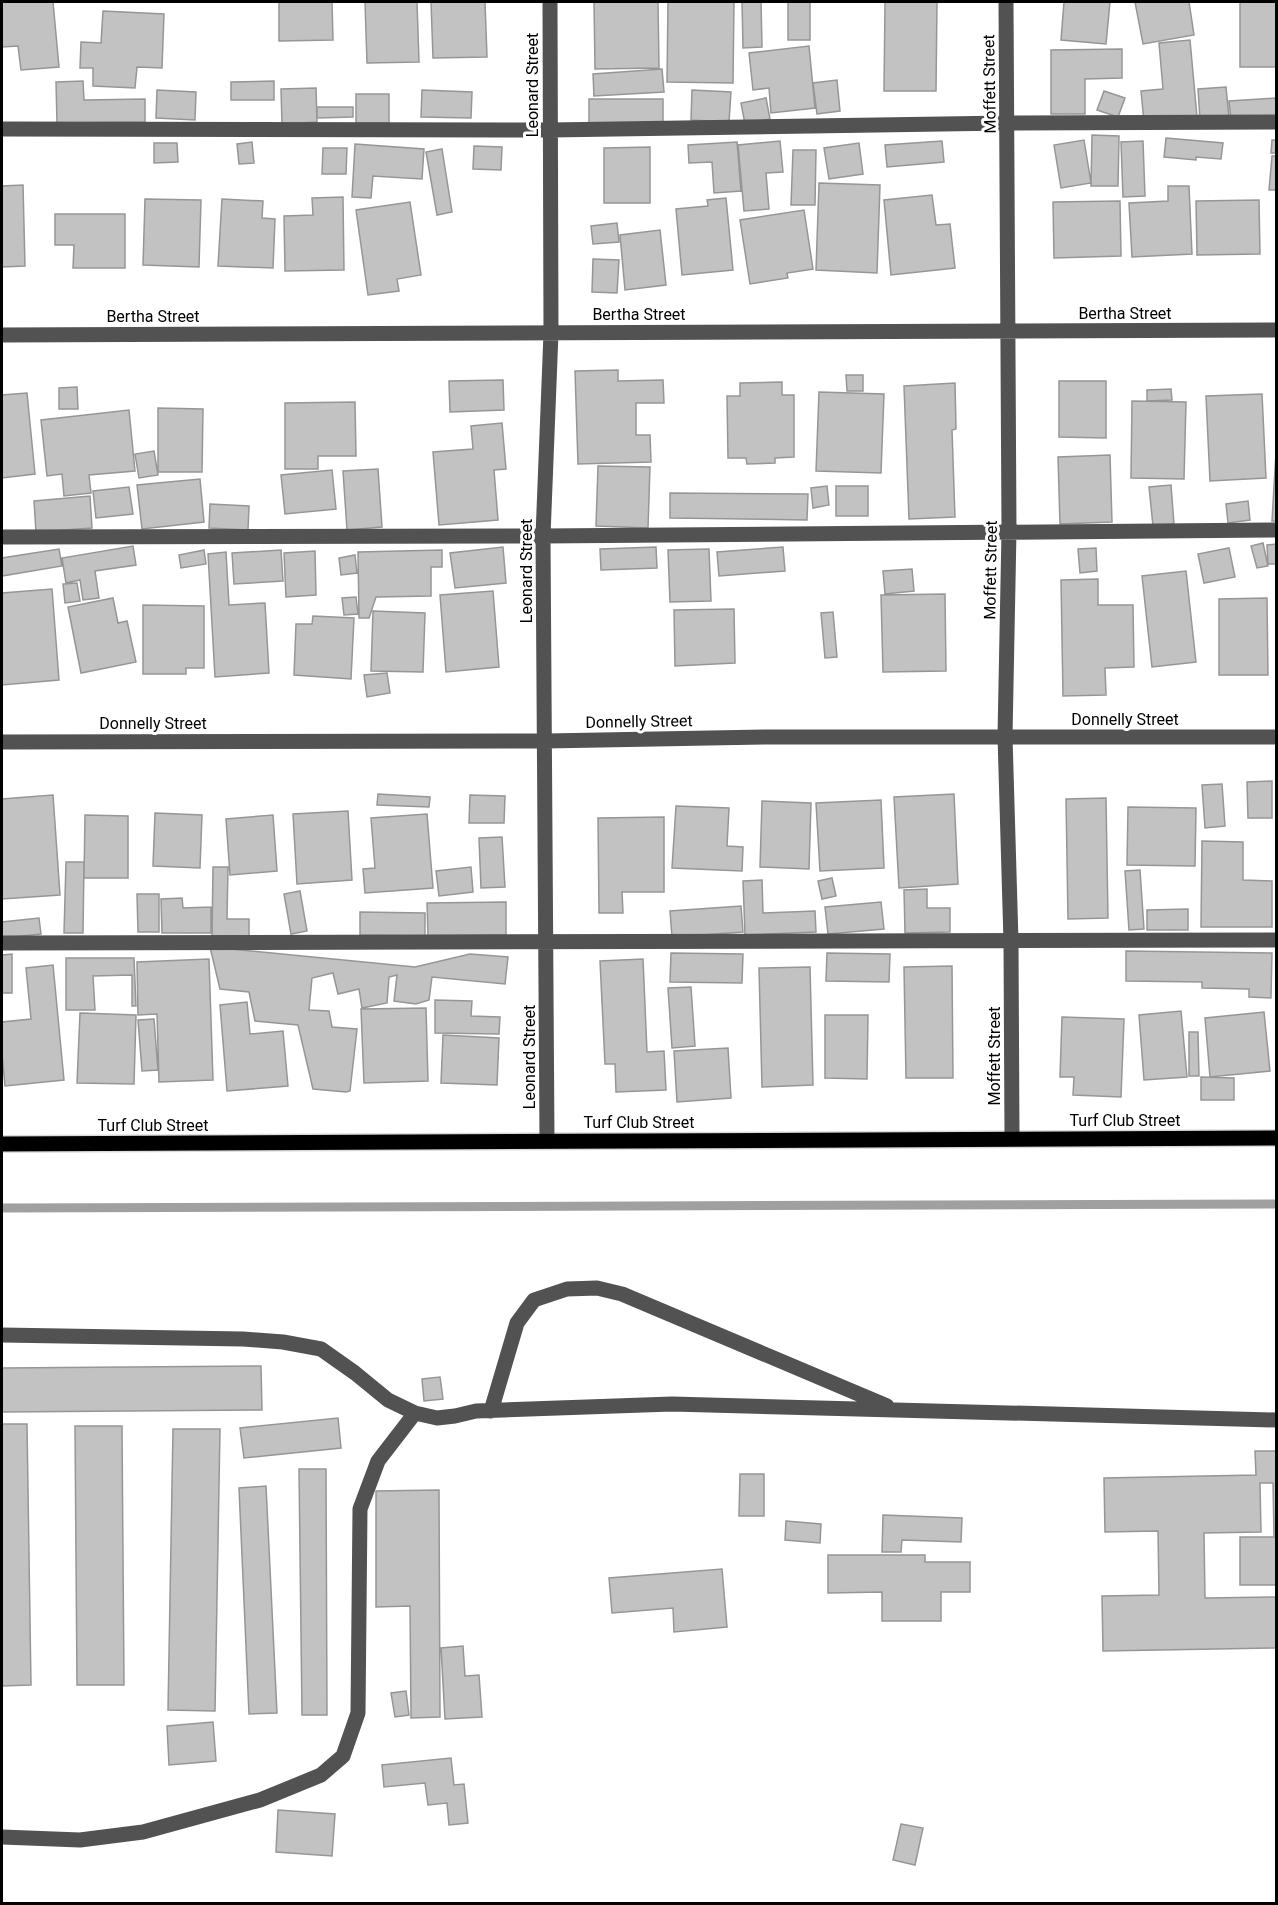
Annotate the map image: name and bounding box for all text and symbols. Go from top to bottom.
street label: Leonard Street [523,33,542,137]
street label: Moffett Street [979,34,1000,134]
street label: Bertha Street [1078,304,1172,323]
street label: Bertha Street [592,305,686,324]
street label: Bertha Street [106,307,200,326]
street label: Leonard Street [517,519,536,623]
street label: Moffett Street [980,520,1001,620]
street label: Donnelly Street [1071,710,1179,729]
street label: Donnelly Street [585,711,693,732]
street label: Donnelly Street [99,714,207,733]
street label: Leonard Street [520,1005,539,1109]
street label: Moffett Street [985,1006,1004,1106]
street label: Turf Club Street [1070,1111,1180,1130]
street label: Turf Club Street [584,1113,694,1132]
street label: Turf Club Street [98,1116,208,1135]

